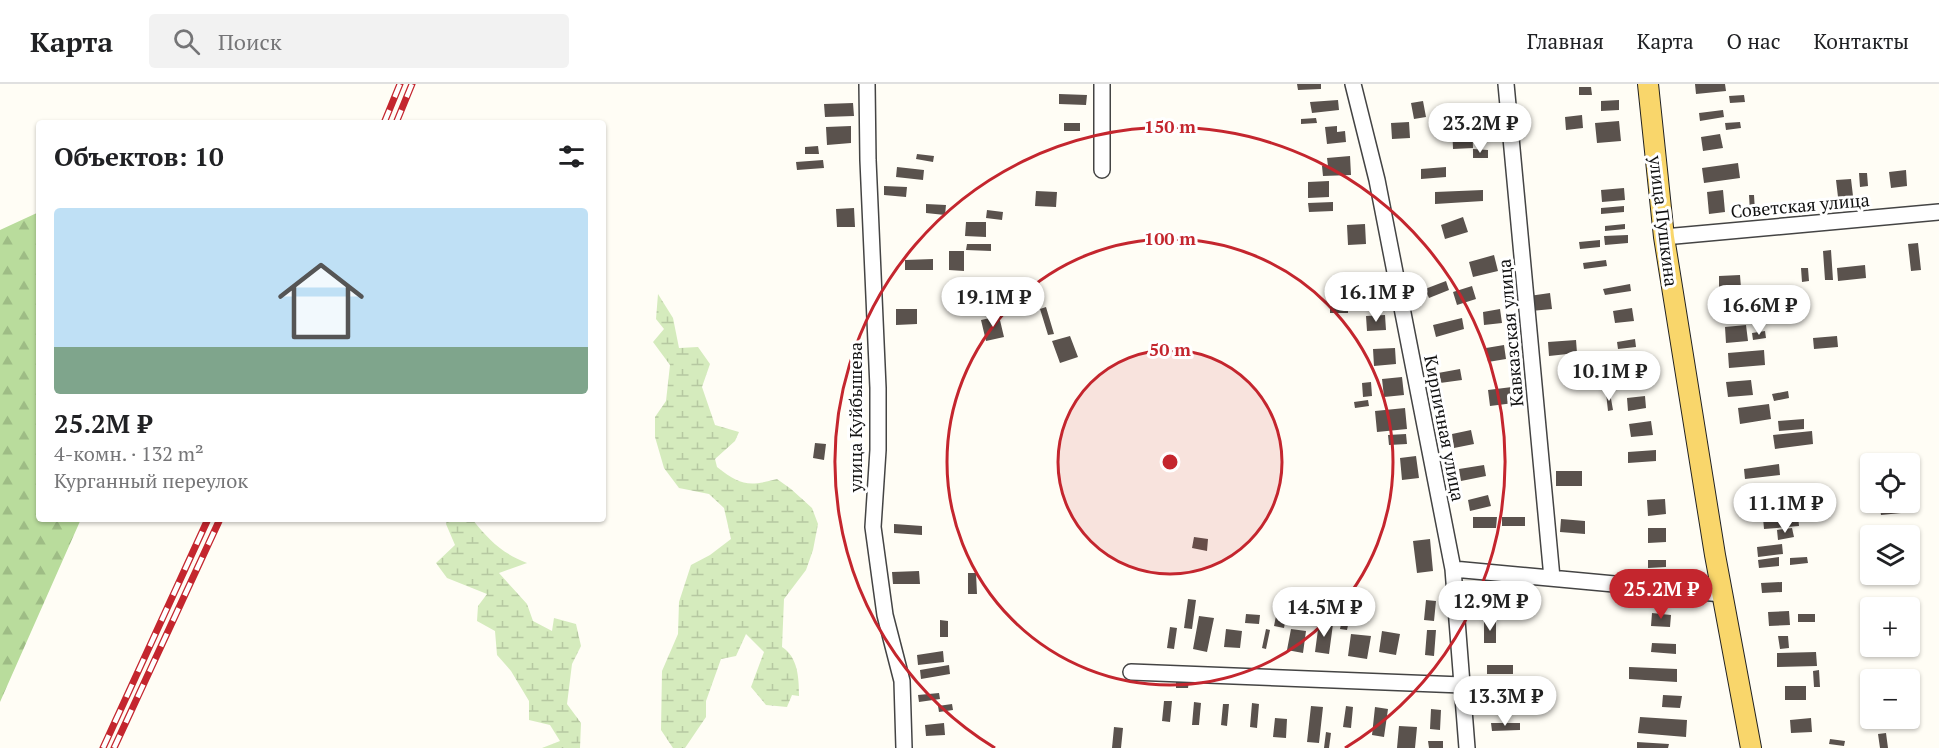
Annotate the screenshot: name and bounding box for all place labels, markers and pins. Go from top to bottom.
pin: 23.2M ₽ [1425,103,1535,154]
pin: 16.1M ₽ [1321,272,1431,323]
pin: 19.1M ₽ [938,277,1048,328]
pin: 16.6M ₽ [1704,285,1814,336]
pin: 10.1M ₽ [1554,351,1664,402]
centre of rings [1160,452,1180,472]
pin: 11.1M ₽ [1730,483,1840,534]
pin: 25.2M ₽ [1606,569,1716,620]
pin: 12.9M ₽ [1435,581,1545,632]
pin: 14.5M ₽ [1269,587,1379,638]
pin: 13.3M ₽ [1450,676,1560,727]

